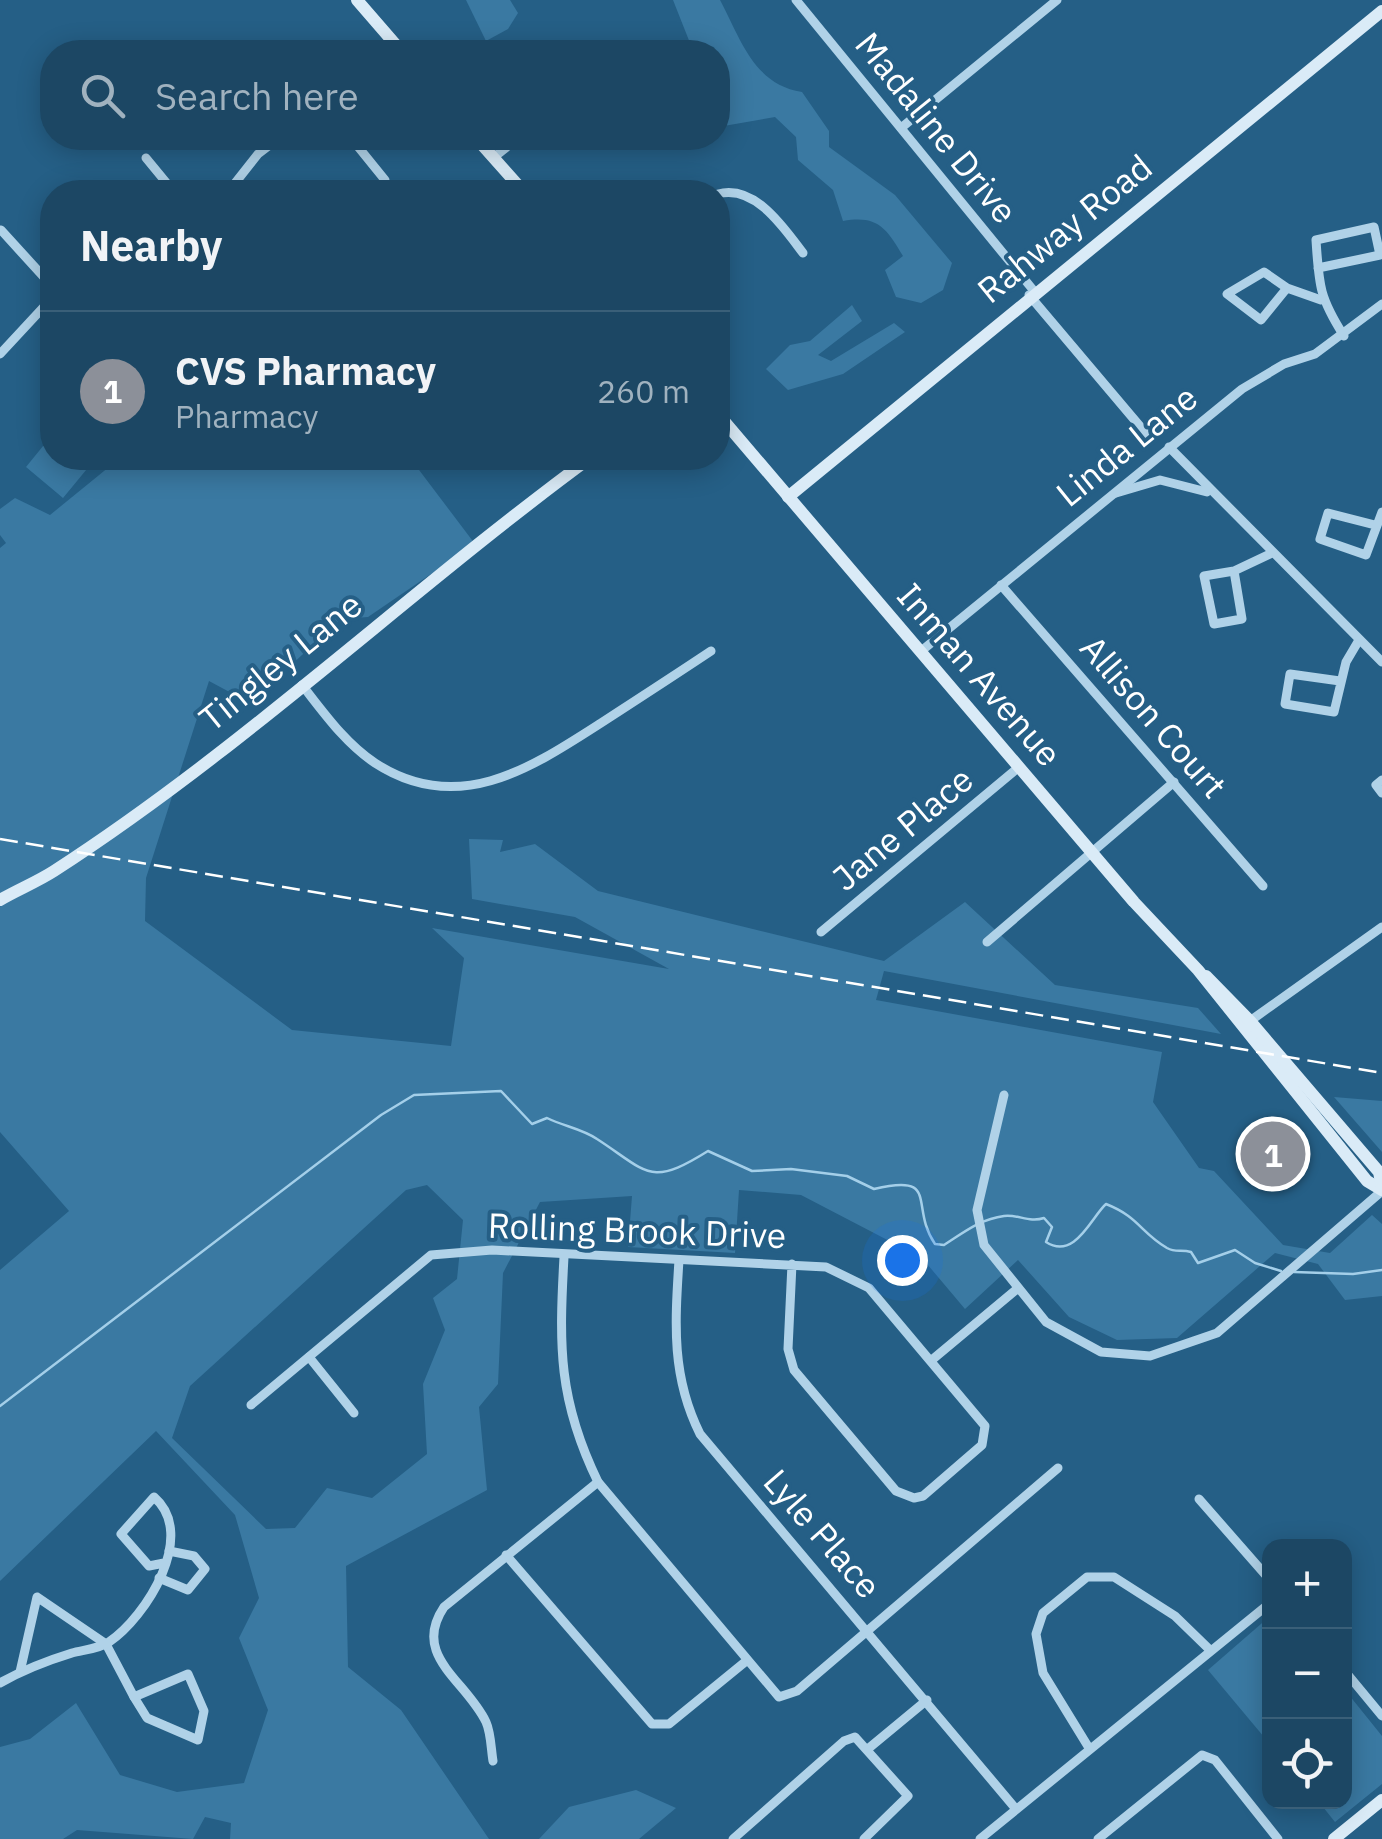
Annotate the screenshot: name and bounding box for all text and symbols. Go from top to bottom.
street label: Madaline Drive [846,22,1028,232]
search box [40,40,730,150]
icon: search [75,68,130,123]
text: Search here [155,71,359,120]
street label: Rahway Road [968,144,1161,313]
text: Nearby [80,218,222,273]
text: CVS Pharmacy [175,346,436,395]
text: 1 [103,370,122,412]
text: 260 m [597,370,690,412]
street label: Linda Lane [1046,374,1206,516]
text: Pharmacy [175,395,319,437]
street label: Inman Avenue [888,573,1072,776]
street label: Tingley Lane [189,581,371,741]
street label: Allison Court [1070,625,1237,807]
street label: Jane Place [822,756,982,900]
pin: 1 [1240,1116,1306,1192]
street label: Rolling Brook Drive [487,1202,787,1258]
your location [877,1235,928,1286]
street label: Lyle Place [754,1459,891,1608]
map controls [1262,1539,1352,1809]
button: + [1262,1539,1352,1629]
button: − [1262,1629,1352,1719]
button: locate [1262,1719,1352,1809]

